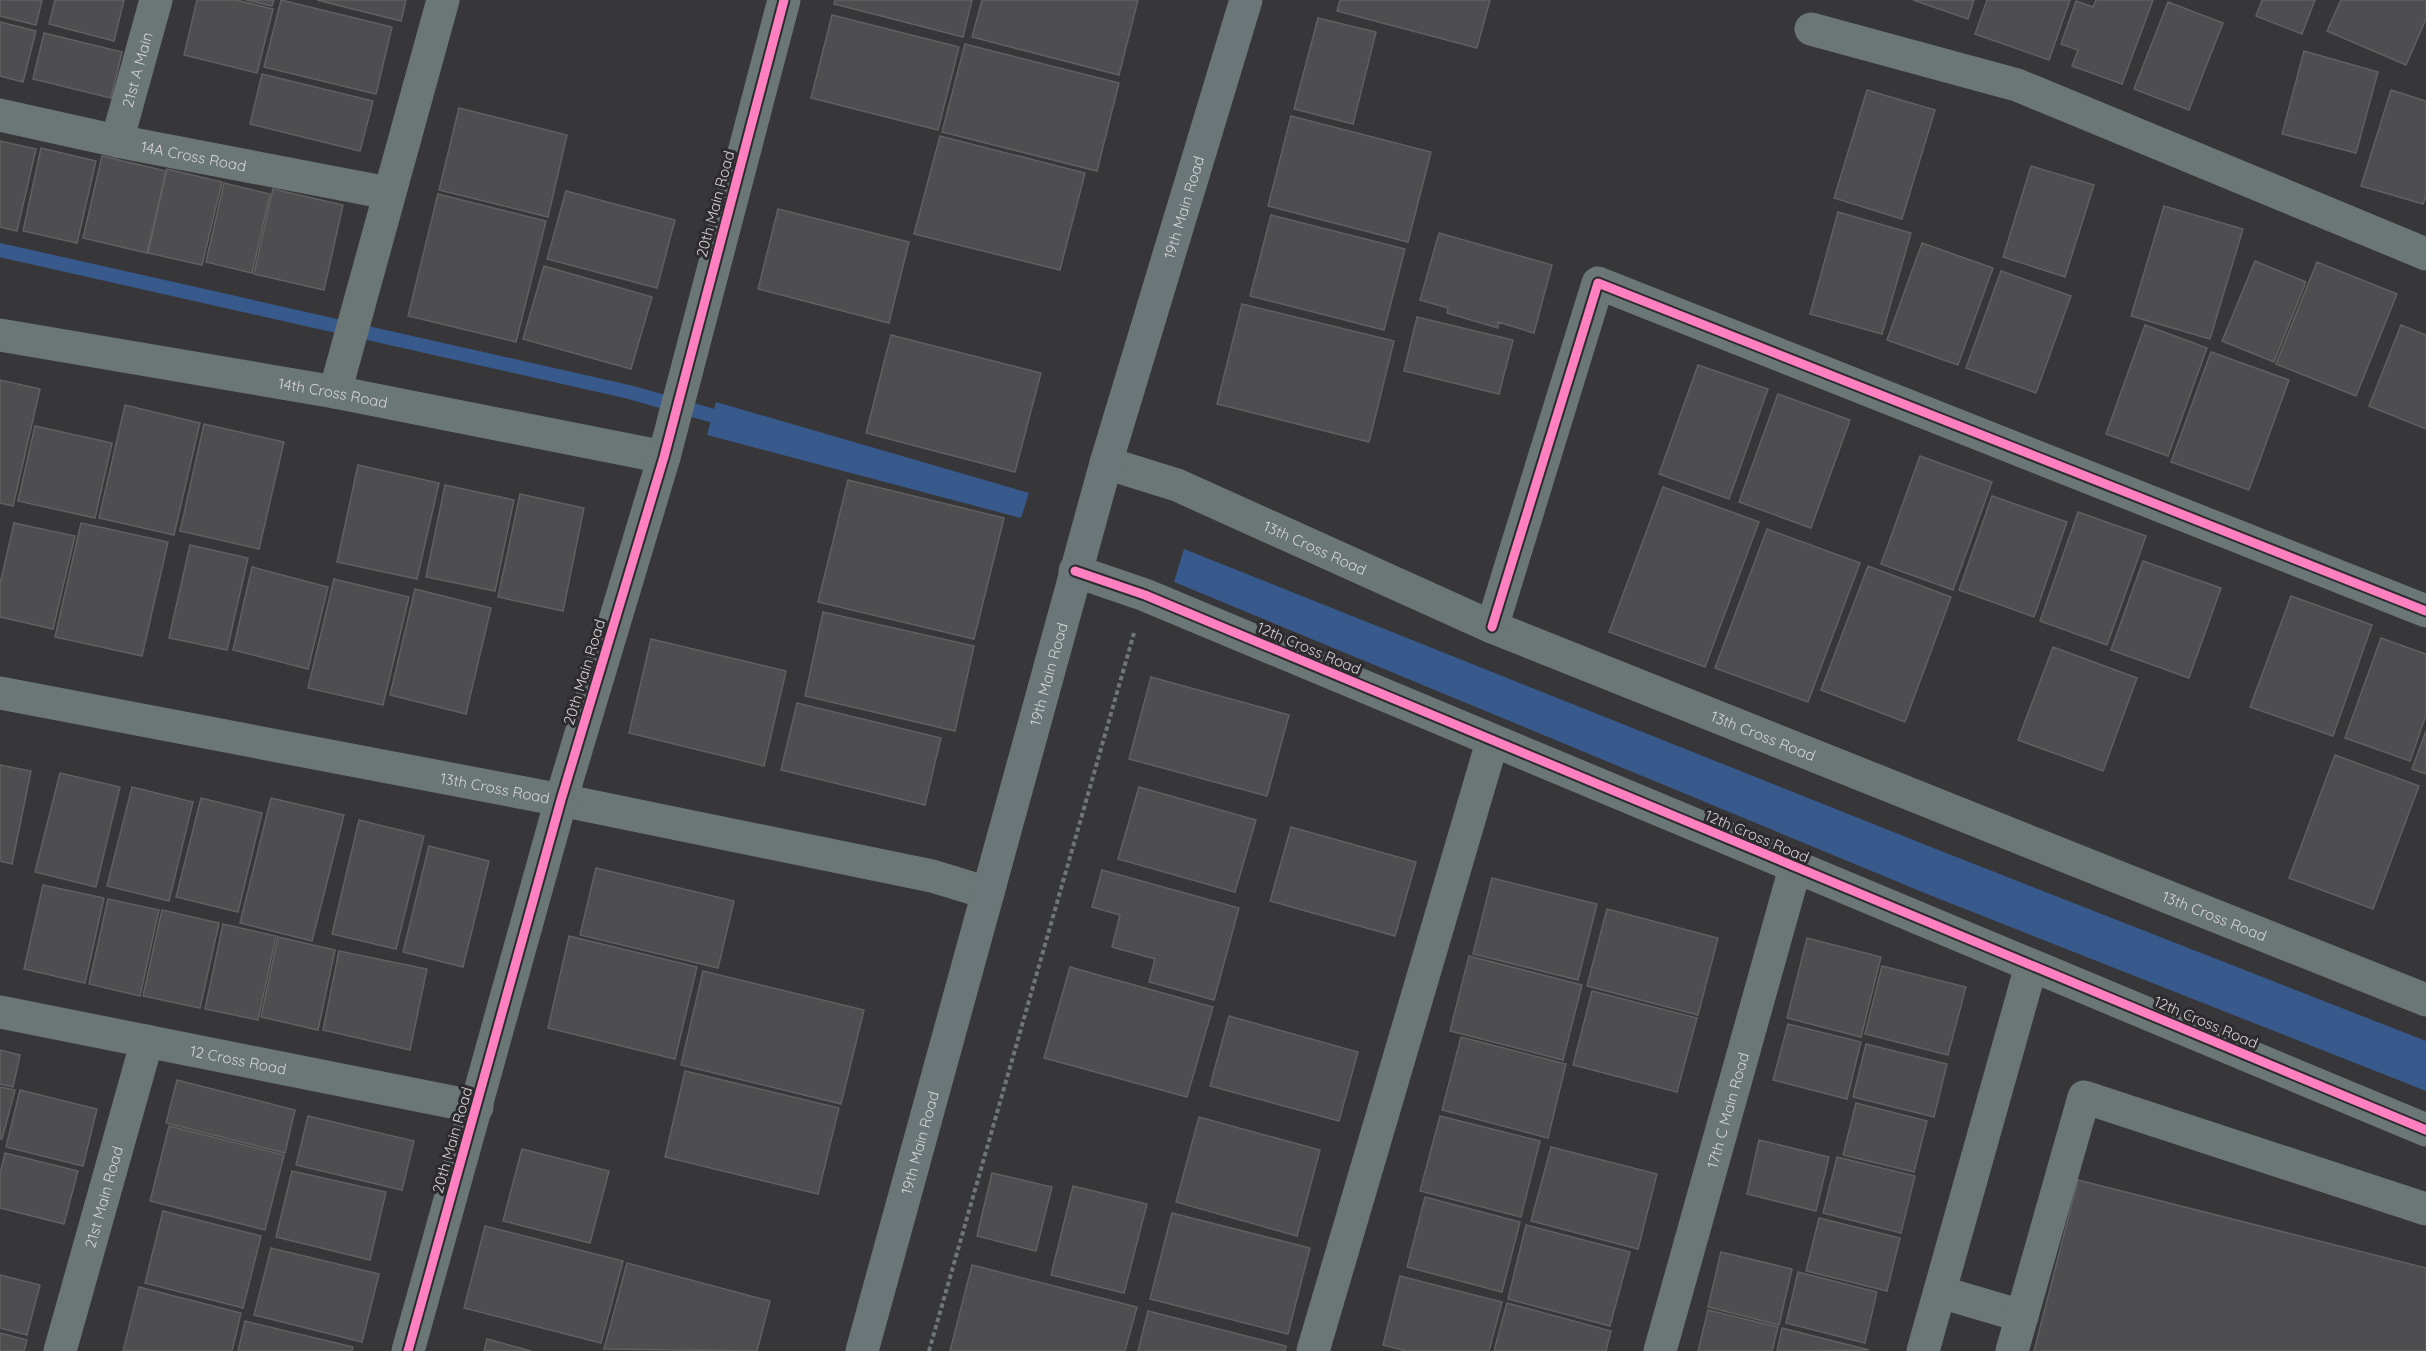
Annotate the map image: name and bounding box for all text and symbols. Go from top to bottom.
street label: 21st A Main [117,30,156,109]
street label: 14A Cross Road [140,136,248,175]
street label: 20th Main Road [692,149,738,259]
street label: 19th Main Road [1159,154,1208,261]
street label: 14th Cross Road [277,373,389,412]
street label: 13th Cross Road [1261,516,1370,579]
street label: 20th Main Road [559,617,609,727]
street label: 12th Cross Road [1254,618,1364,678]
street label: 19th Main Road [1025,620,1071,728]
street label: 13th Cross Road [1708,706,1818,765]
street label: 13th Cross Road [439,768,551,807]
street label: 12th Cross Road [1702,806,1812,866]
street label: 13th Cross Road [2160,886,2270,945]
street label: 12th Cross Road [2151,992,2261,1052]
street label: 12 Cross Road [189,1041,288,1078]
street label: 17th C Main Road [1702,1050,1753,1170]
street label: 20th Main Road [428,1085,476,1195]
street label: 19th Main Road [896,1089,942,1197]
street label: 21st Main Road [80,1144,127,1250]

